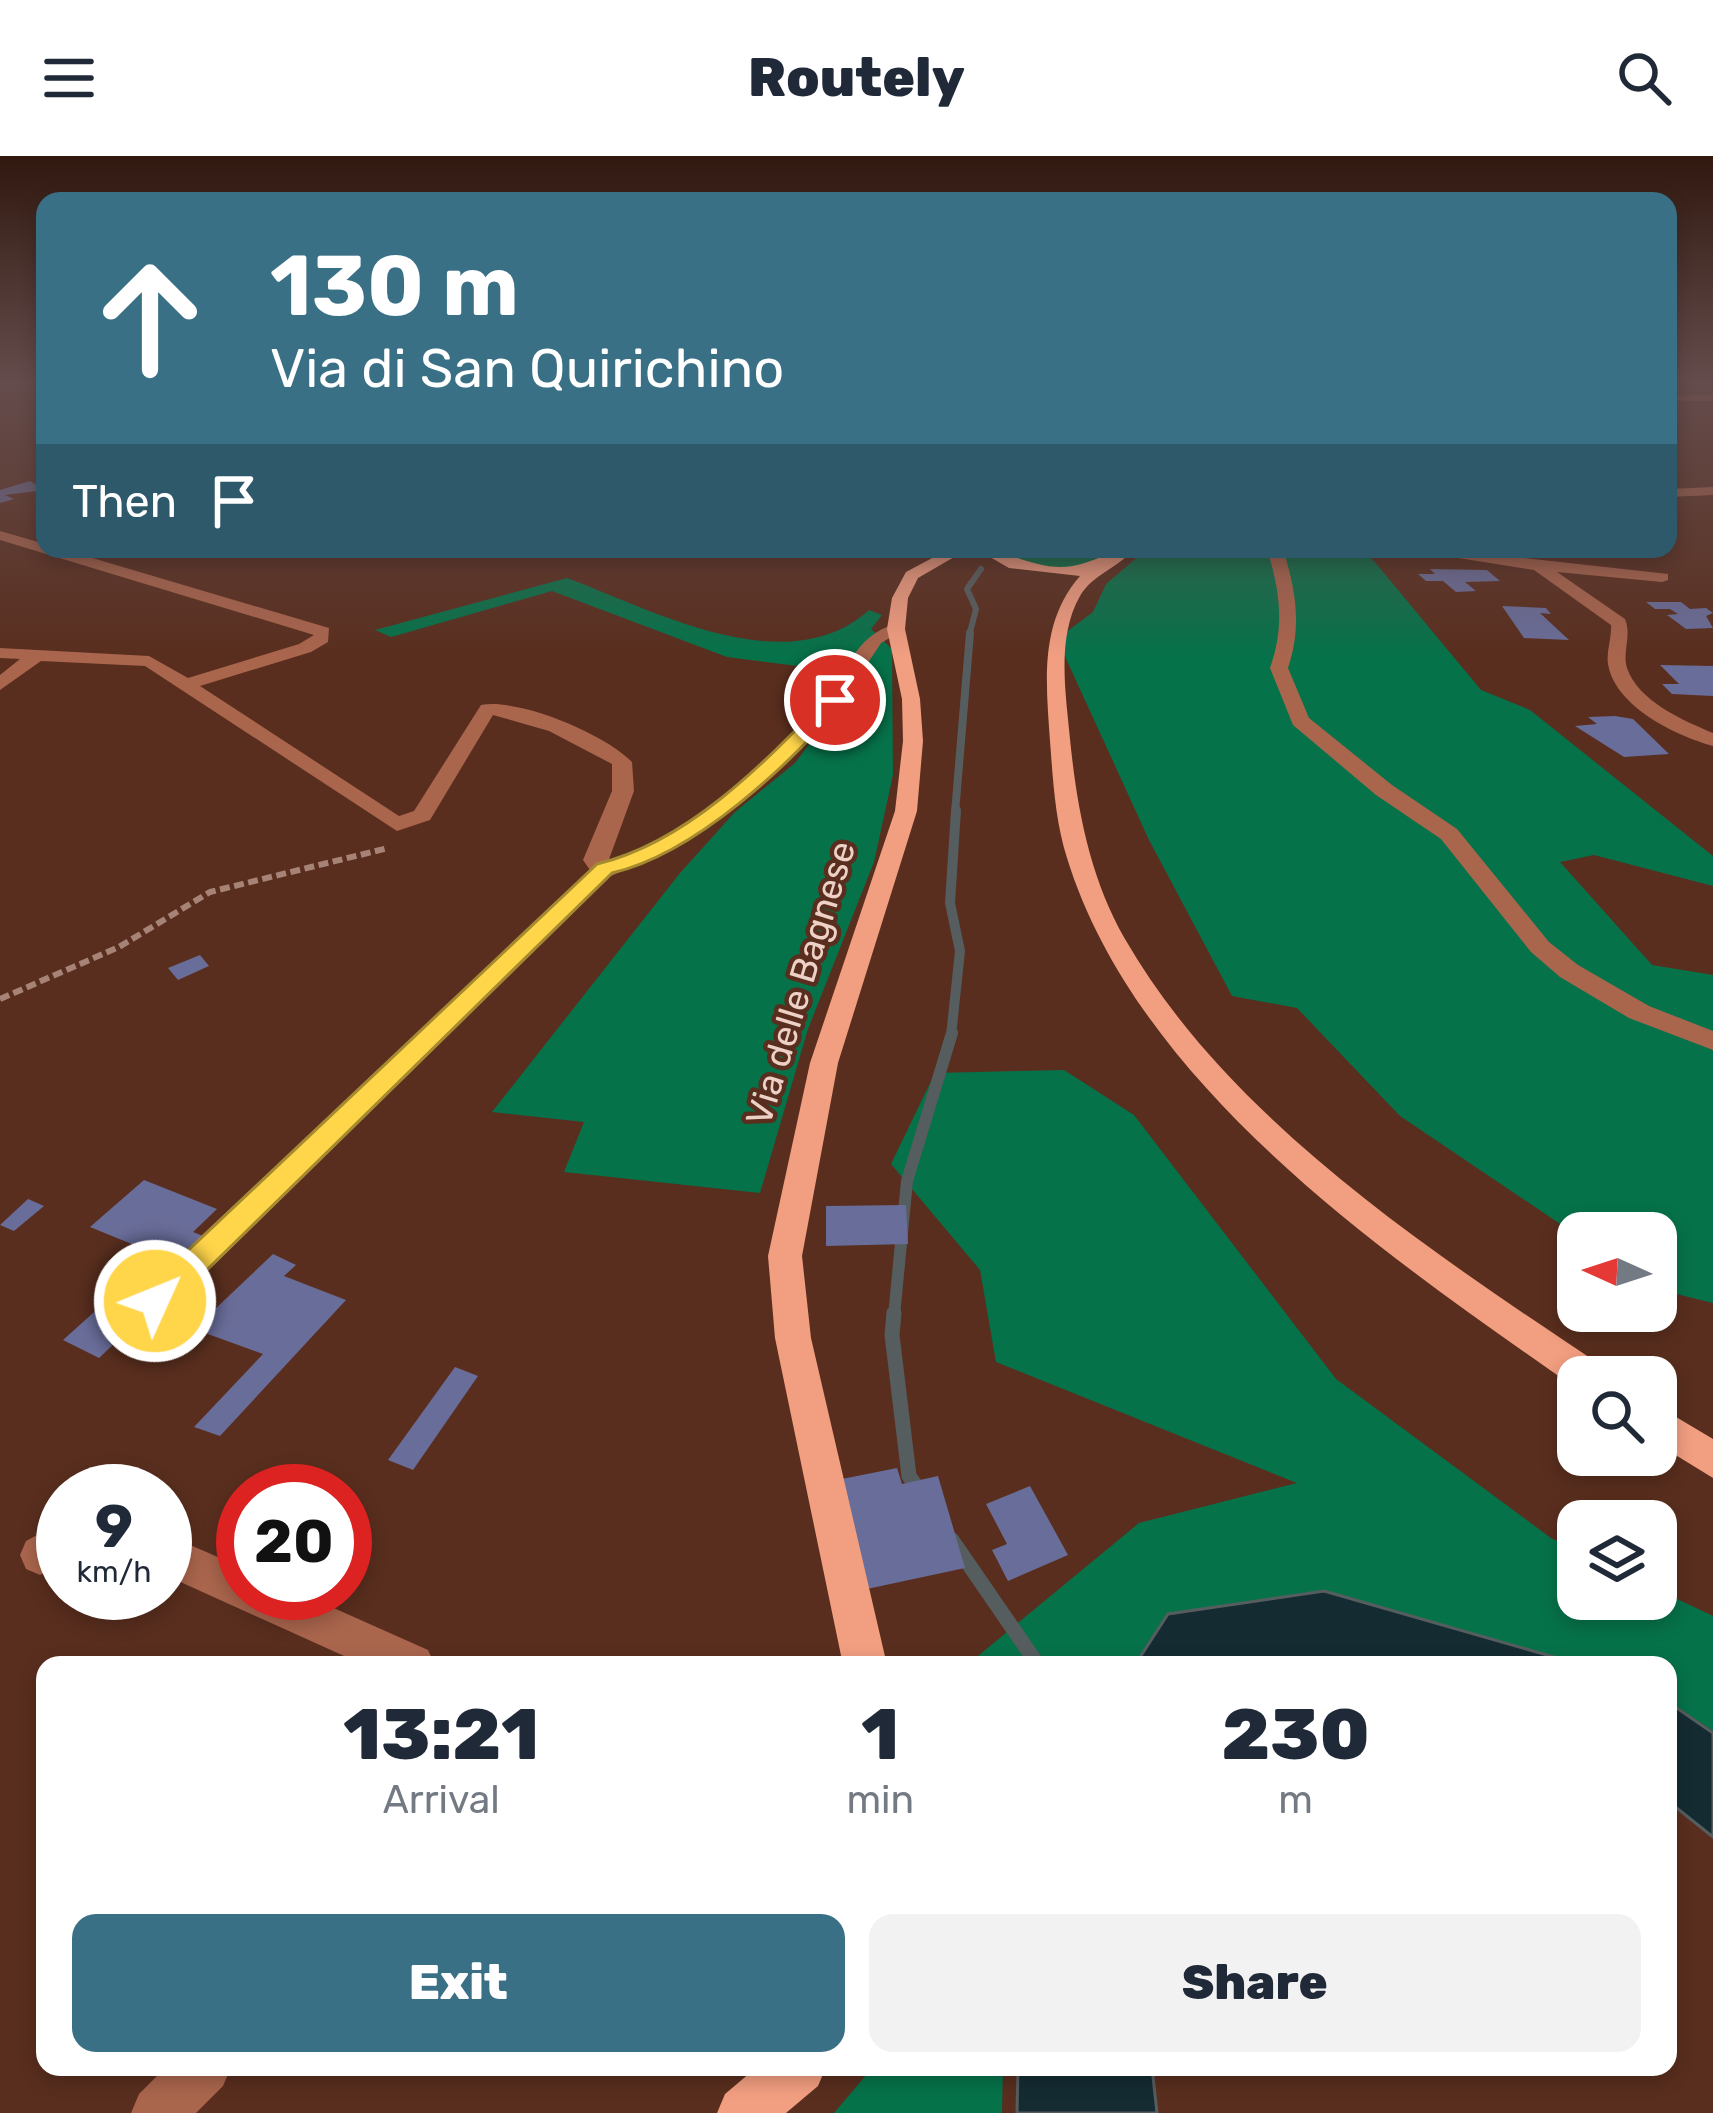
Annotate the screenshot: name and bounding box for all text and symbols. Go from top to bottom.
icon: menu [36,45,102,111]
icon: search [1611,45,1677,111]
text: Routely [748,46,965,110]
text: 130 m [270,236,519,336]
icon: ahead [72,240,228,396]
text: Via di San Quirichino [270,337,784,401]
icon: arrive [201,468,267,534]
text: Then [72,475,177,528]
pin [784,649,886,751]
icon: arrive [802,667,868,733]
street label: Via delle Bagnese [737,836,864,1130]
north arrow [1557,1212,1677,1332]
map controls [1557,1212,1677,1620]
position arrow [92,1238,218,1364]
button: search [1557,1356,1677,1476]
speed limit sign: 20 [216,1464,372,1620]
text: 9 [95,1491,133,1562]
button: layers [1557,1500,1677,1620]
text: km/h [77,1554,151,1590]
text: 13:21 [343,1692,539,1777]
text: 1 [861,1692,899,1777]
text: 230 [1221,1692,1370,1777]
text: Arrival [383,1777,500,1823]
text: min [846,1777,914,1823]
text: m [1278,1777,1313,1823]
button: Exit [72,1914,845,2052]
button: Share [869,1914,1641,2052]

